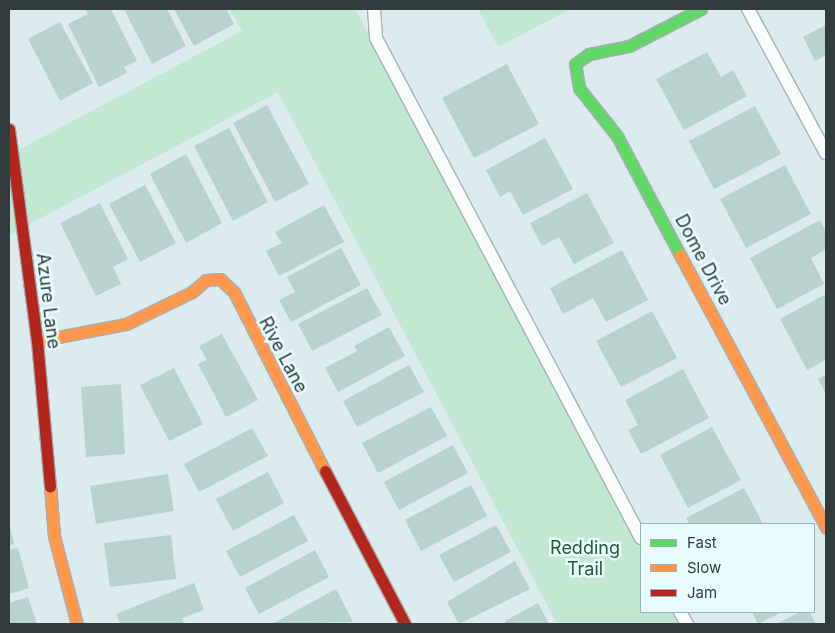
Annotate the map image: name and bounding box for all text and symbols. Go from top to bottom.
street label: Dome Drive [670,211,736,309]
street label: Azure Lane [31,252,65,350]
street label: Rive Lane [254,313,312,397]
legend [640,523,815,613]
text: Fast [687,533,717,552]
park label: Redding Trail [550,538,620,580]
text: Slow [687,558,721,577]
text: Jam [687,583,717,602]

